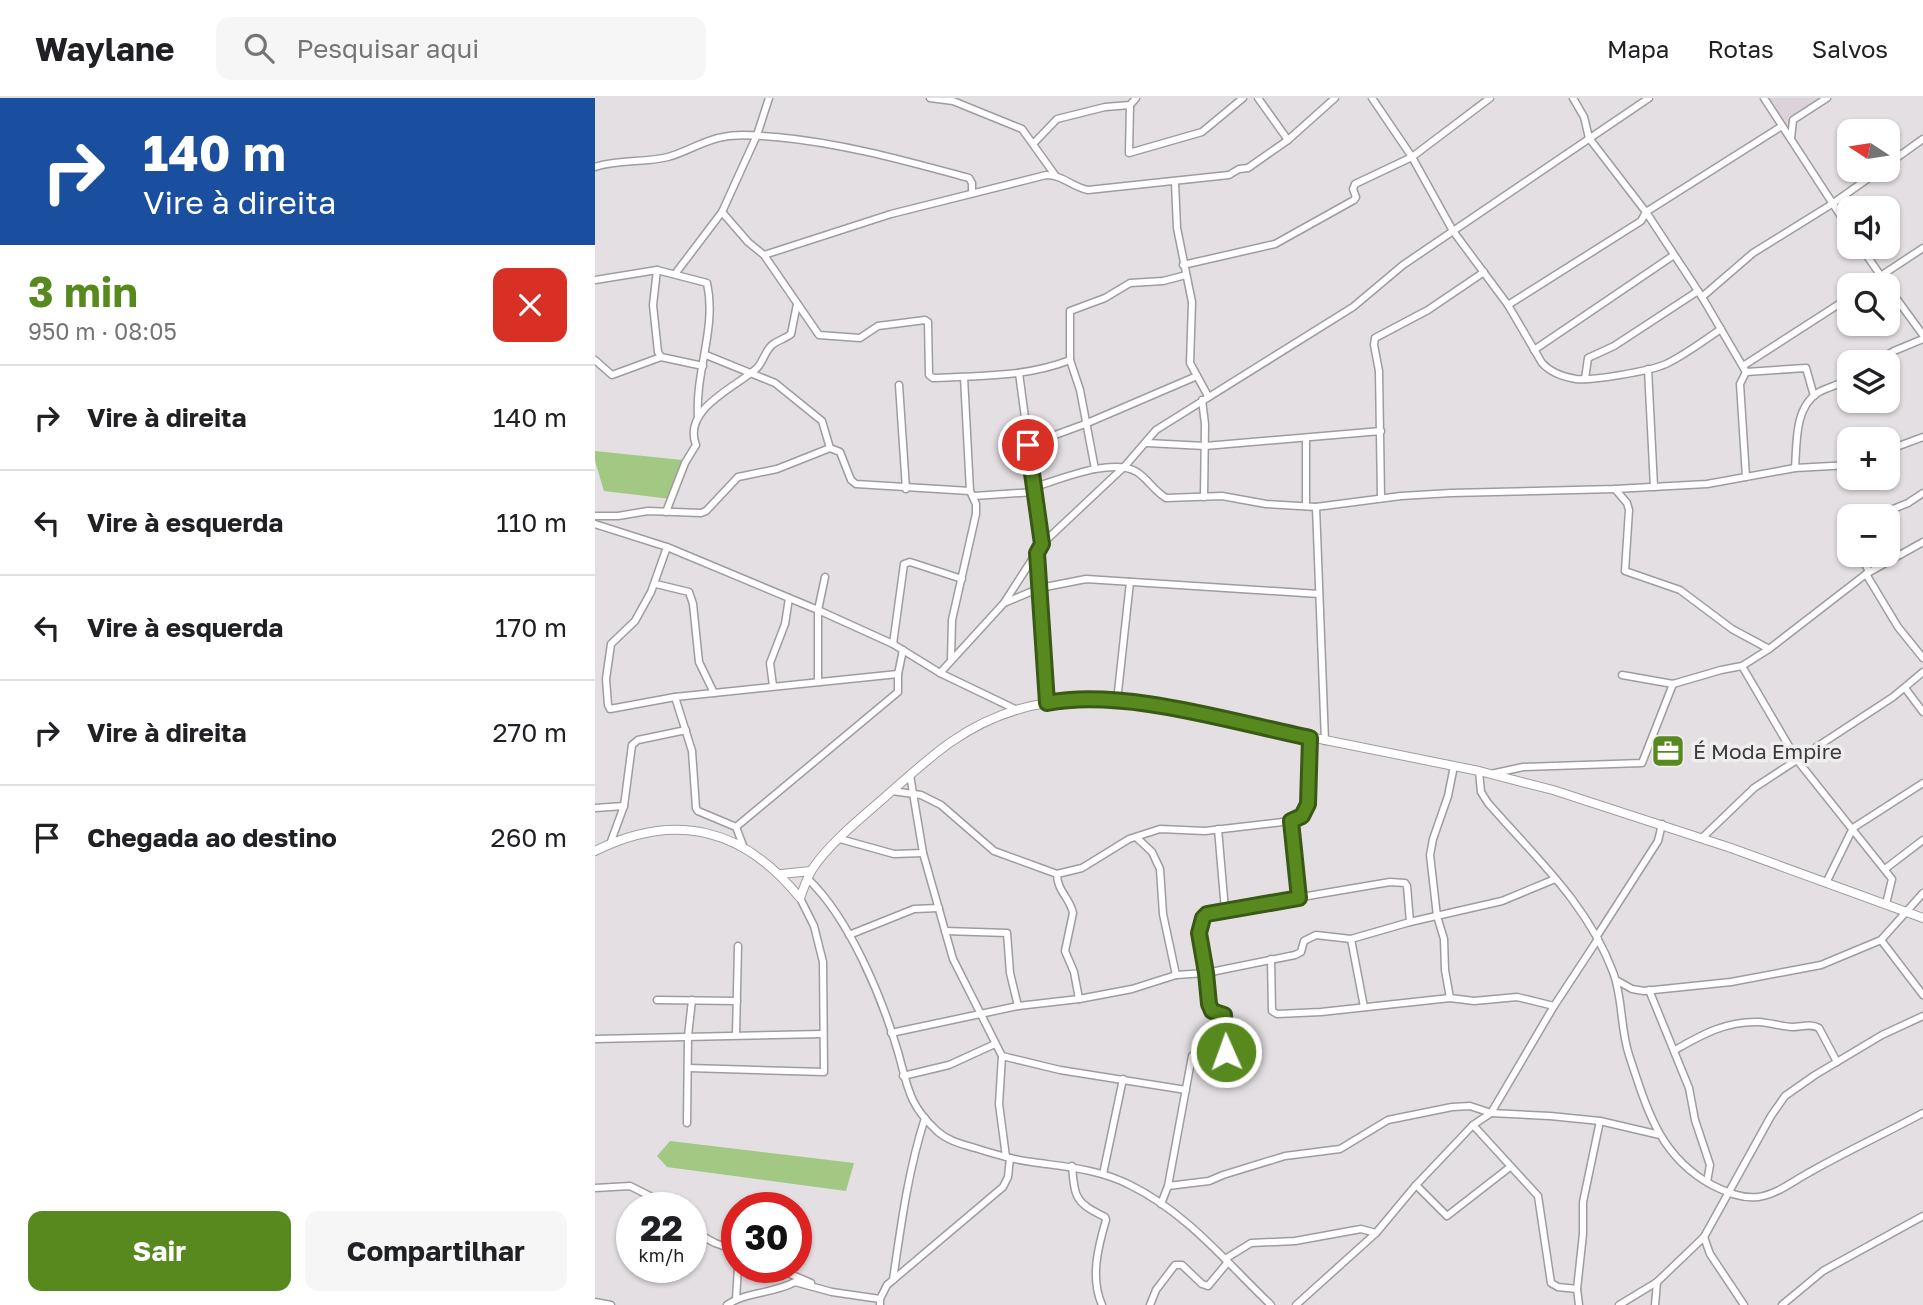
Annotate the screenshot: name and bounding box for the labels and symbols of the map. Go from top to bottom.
north arrow [1837,119,1901,182]
pin [998,415,1058,475]
office icon: É Moda Empire [1649,732,1687,770]
place label: É Moda Empire [1693,738,1842,764]
position arrow [1189,1015,1263,1089]
speed limit sign: 30 [721,1192,812,1283]

